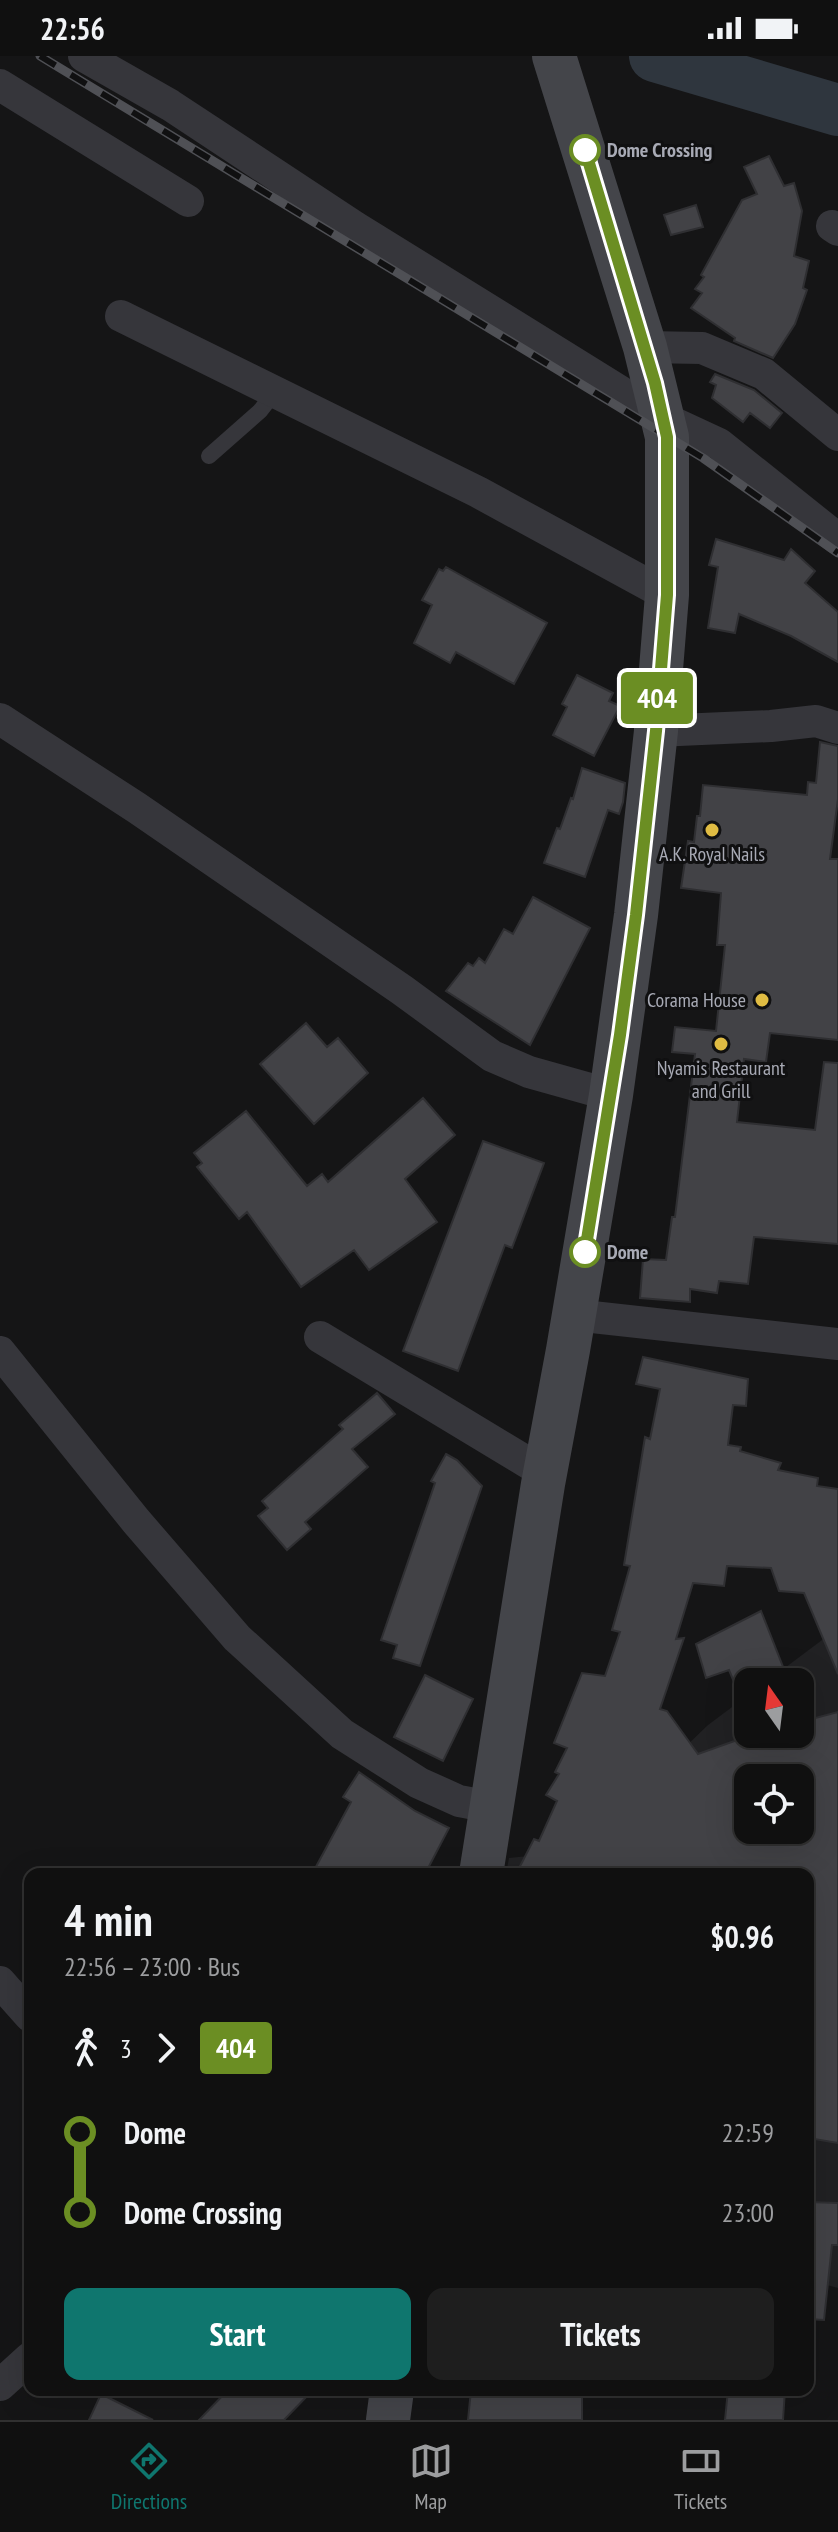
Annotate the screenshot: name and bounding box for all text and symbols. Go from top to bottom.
text: 22:56 [40,9,105,48]
marker: Dome Crossing [570,135,600,165]
place label: Dome Crossing [607,137,712,163]
line badge: 404 [611,672,703,724]
text: 404 [637,679,677,716]
marker: A.K. Royal Nails [703,821,721,839]
place label: A.K. Royal Nails [659,841,765,867]
place label: Corama House [647,987,746,1013]
marker: Corama House [753,991,771,1009]
marker: Nyamis Restaurant and Grill [712,1035,730,1053]
place label: Nyamis Restaurant and Grill [657,1055,786,1104]
marker: Dome [570,1237,600,1267]
place label: Dome [607,1239,648,1265]
north arrow [734,1668,814,1748]
map controls [734,1668,814,1844]
button: locate [734,1764,814,1844]
text: 4 min [64,1891,153,1948]
text: $0.96 [710,1917,774,1956]
text: 22:56 – 23:00 · Bus [64,1950,240,1983]
icon: walk [64,2026,108,2070]
icon: forward [144,2026,188,2070]
text: 404 [216,2029,256,2066]
text: 3 [120,2032,132,2065]
text: Dome [124,2113,186,2152]
text: 22:59 [722,2116,774,2149]
text: Dome Crossing [124,2193,282,2232]
text: 23:00 [722,2196,774,2229]
button: Start [64,2288,411,2380]
button: Tickets [427,2288,774,2380]
tab: Directions [111,2439,187,2515]
tab: Map [409,2439,453,2515]
tab: Tickets [674,2439,727,2515]

